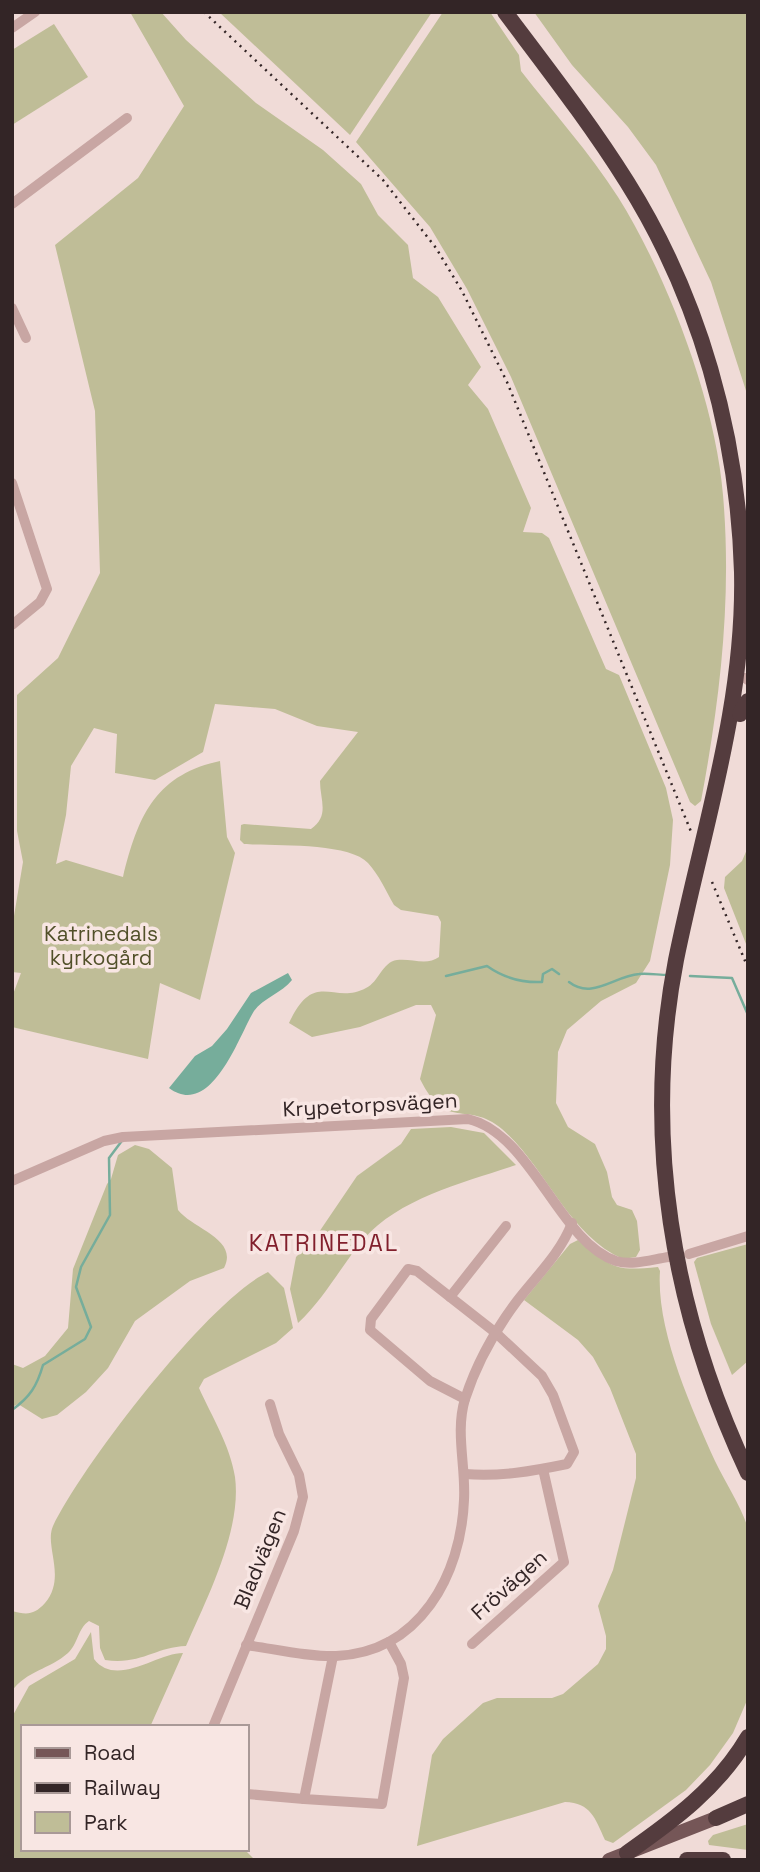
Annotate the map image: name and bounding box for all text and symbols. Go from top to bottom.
park label: Katrinedals kyrkogård [44,920,158,971]
street label: Krypetorpsvägen [282,1086,458,1123]
district label: KATRINEDAL [249,1228,399,1258]
street label: Bladvägen [227,1505,292,1613]
street label: Frövägen [465,1543,552,1626]
legend [21,1725,248,1851]
text: Road [84,1739,136,1766]
text: Railway [84,1774,161,1801]
text: Park [84,1809,128,1836]

